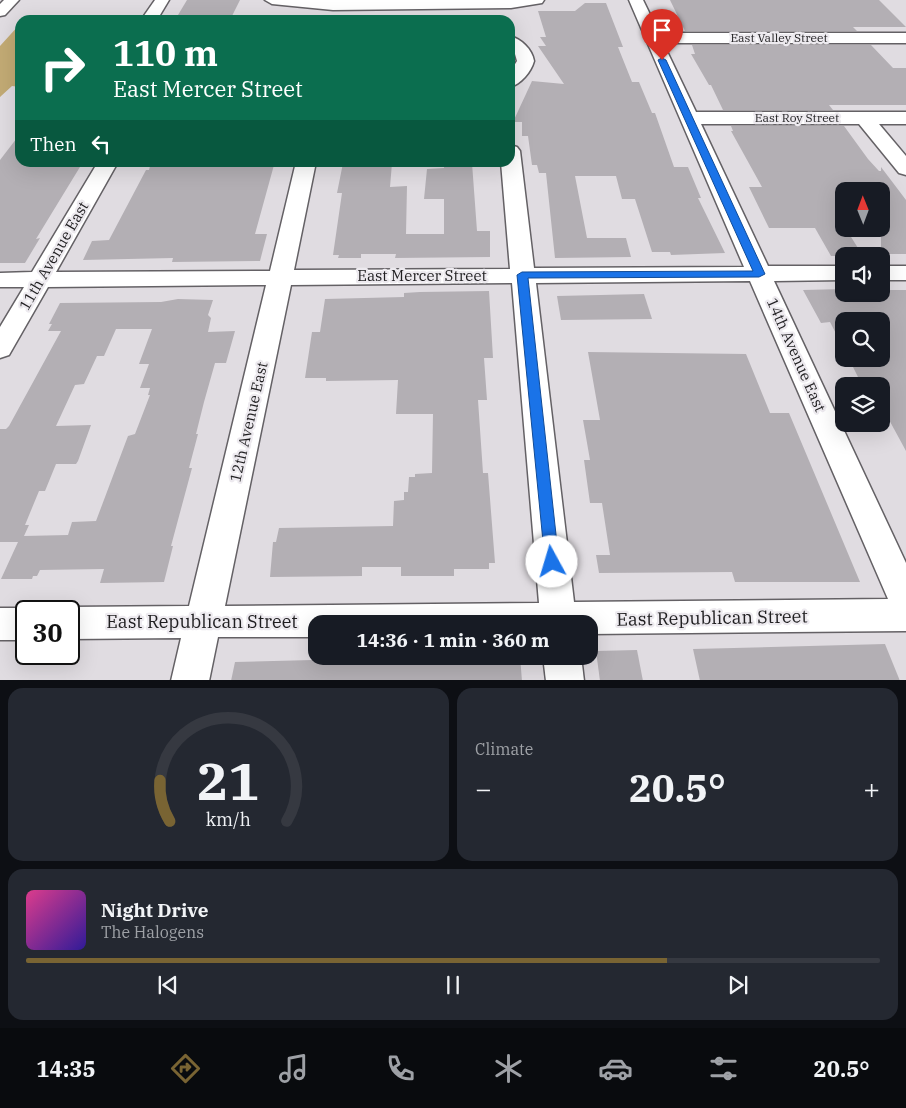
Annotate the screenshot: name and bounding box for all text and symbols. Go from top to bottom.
pin [641,9,683,60]
icon: arrive [648,16,676,44]
text: 110 m [113,30,218,76]
street label: East Valley Street [730,30,828,45]
icon: right [30,35,95,100]
text: East Mercer Street [113,74,303,103]
street label: East Roy Street [755,110,839,125]
icon: left [87,130,115,158]
text: Then [30,132,77,156]
north arrow [835,182,890,238]
map controls [835,182,890,432]
street label: 11th Avenue East [15,198,92,314]
button: sound [835,247,890,302]
street label: East Mercer Street [357,266,487,285]
street label: 14th Avenue East [763,295,830,415]
button: search [835,312,890,367]
street label: 12th Avenue East [225,360,272,484]
button: layers [835,377,890,432]
position arrow [525,535,577,587]
speed limit sign: 30 [15,600,80,665]
street label: East Republican Street [616,604,808,631]
street label: East Republican Street [106,610,298,633]
text: 14:36 · 1 min · 360 m [357,628,549,652]
text: Climate [475,739,533,759]
text: 21 [197,747,260,814]
text: 20.5° [629,763,726,812]
text: − [475,770,492,807]
text: + [863,770,880,807]
text: km/h [206,808,251,831]
text: Night Drive [101,898,209,922]
text: The Halogens [101,922,204,942]
icon: previous [154,971,182,999]
icon: pause [439,971,467,999]
icon: next [724,971,752,999]
icon: directions [168,1051,203,1086]
icon: music [276,1051,311,1086]
icon: phone [383,1051,418,1086]
icon: climate [491,1051,526,1086]
icon: car [598,1051,633,1086]
icon: filters [706,1051,741,1086]
text: 14:35 [36,1054,96,1083]
text: 20.5° [814,1054,870,1083]

